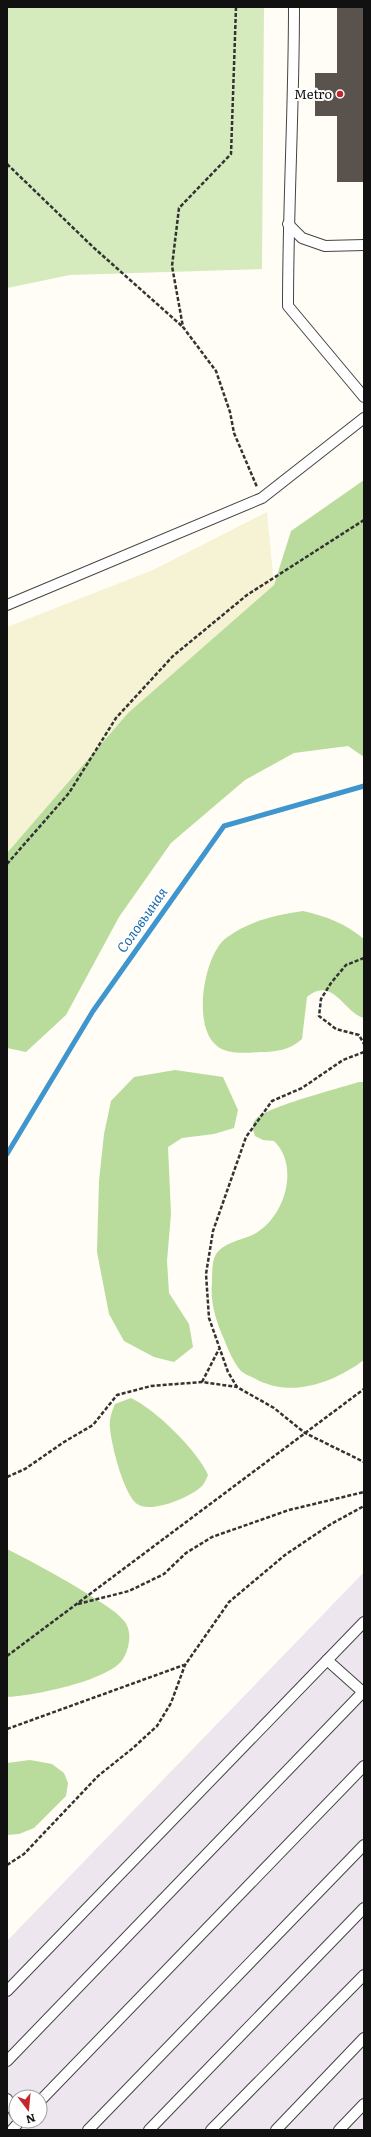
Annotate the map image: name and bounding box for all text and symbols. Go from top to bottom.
place label: Metro [294,84,332,103]
marker: Metro [335,89,345,99]
water label: Соловьиная [111,882,172,956]
north arrow [8,2089,48,2129]
text: N [24,2111,38,2129]

